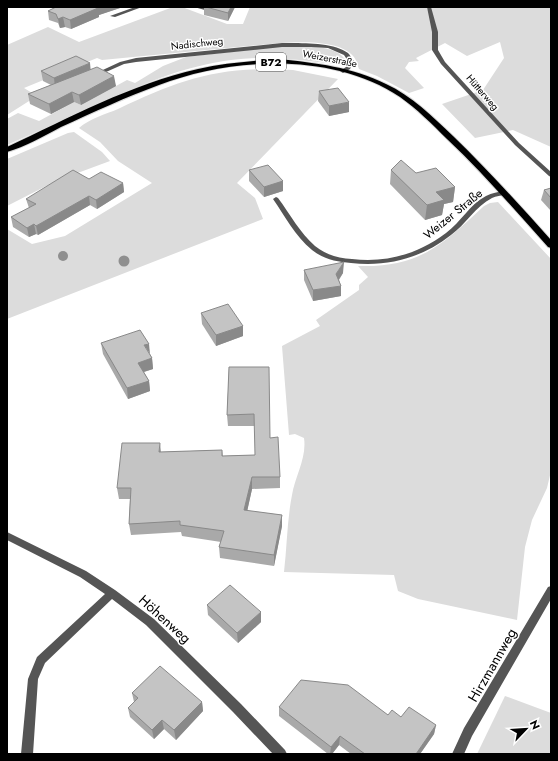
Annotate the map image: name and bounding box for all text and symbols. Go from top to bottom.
street label: Nadischweg [170,33,224,54]
street label: Weizerstraße [301,46,359,71]
road number: B72 [256,53,286,71]
street label: Hütterweg [463,71,503,114]
street label: Weizer Straße [419,184,487,244]
street label: Höhenweg [135,590,195,648]
street label: Hirzmannweg [463,624,521,706]
north arrow [506,709,546,749]
text: N [526,717,544,732]

